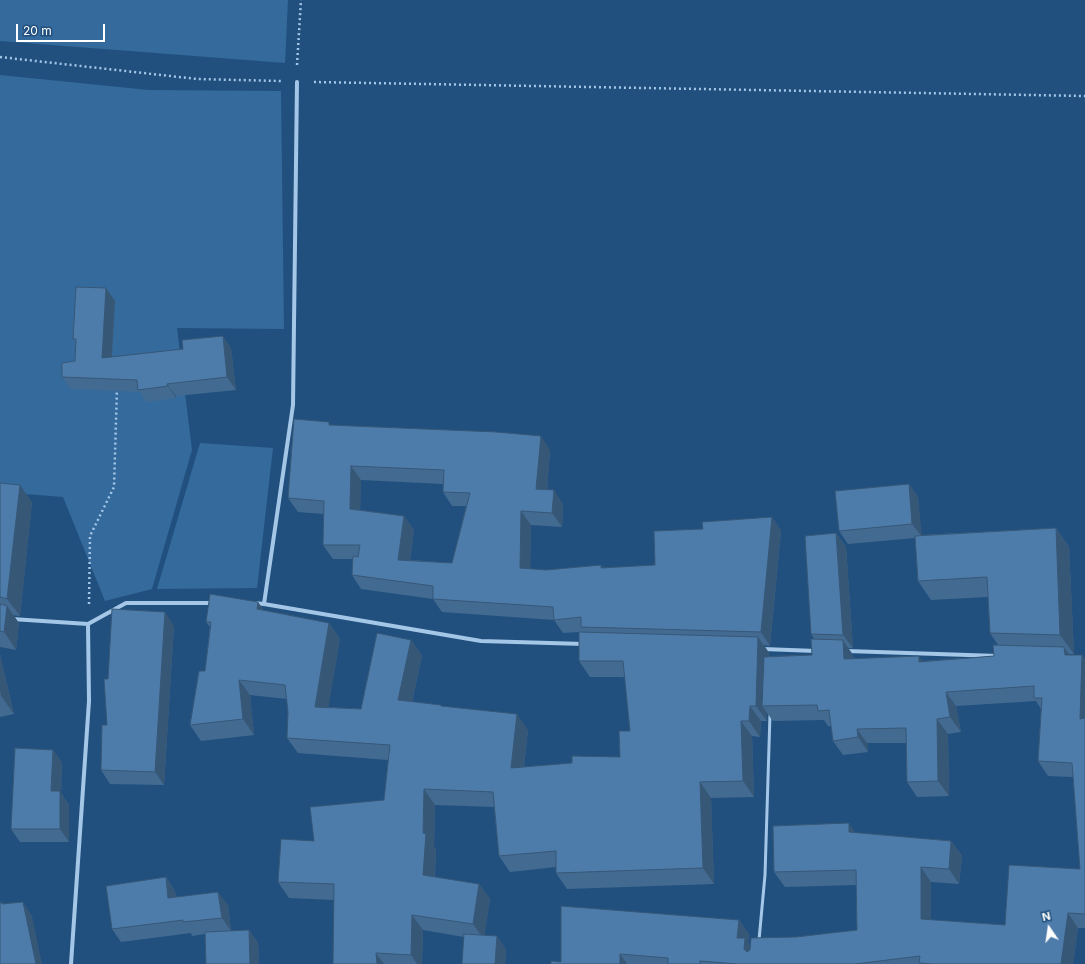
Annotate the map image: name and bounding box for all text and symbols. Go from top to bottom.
scale bar [18,16,107,42]
text: 20 m [23,23,52,38]
north arrow [1029,908,1069,948]
text: N [1041,909,1052,924]

